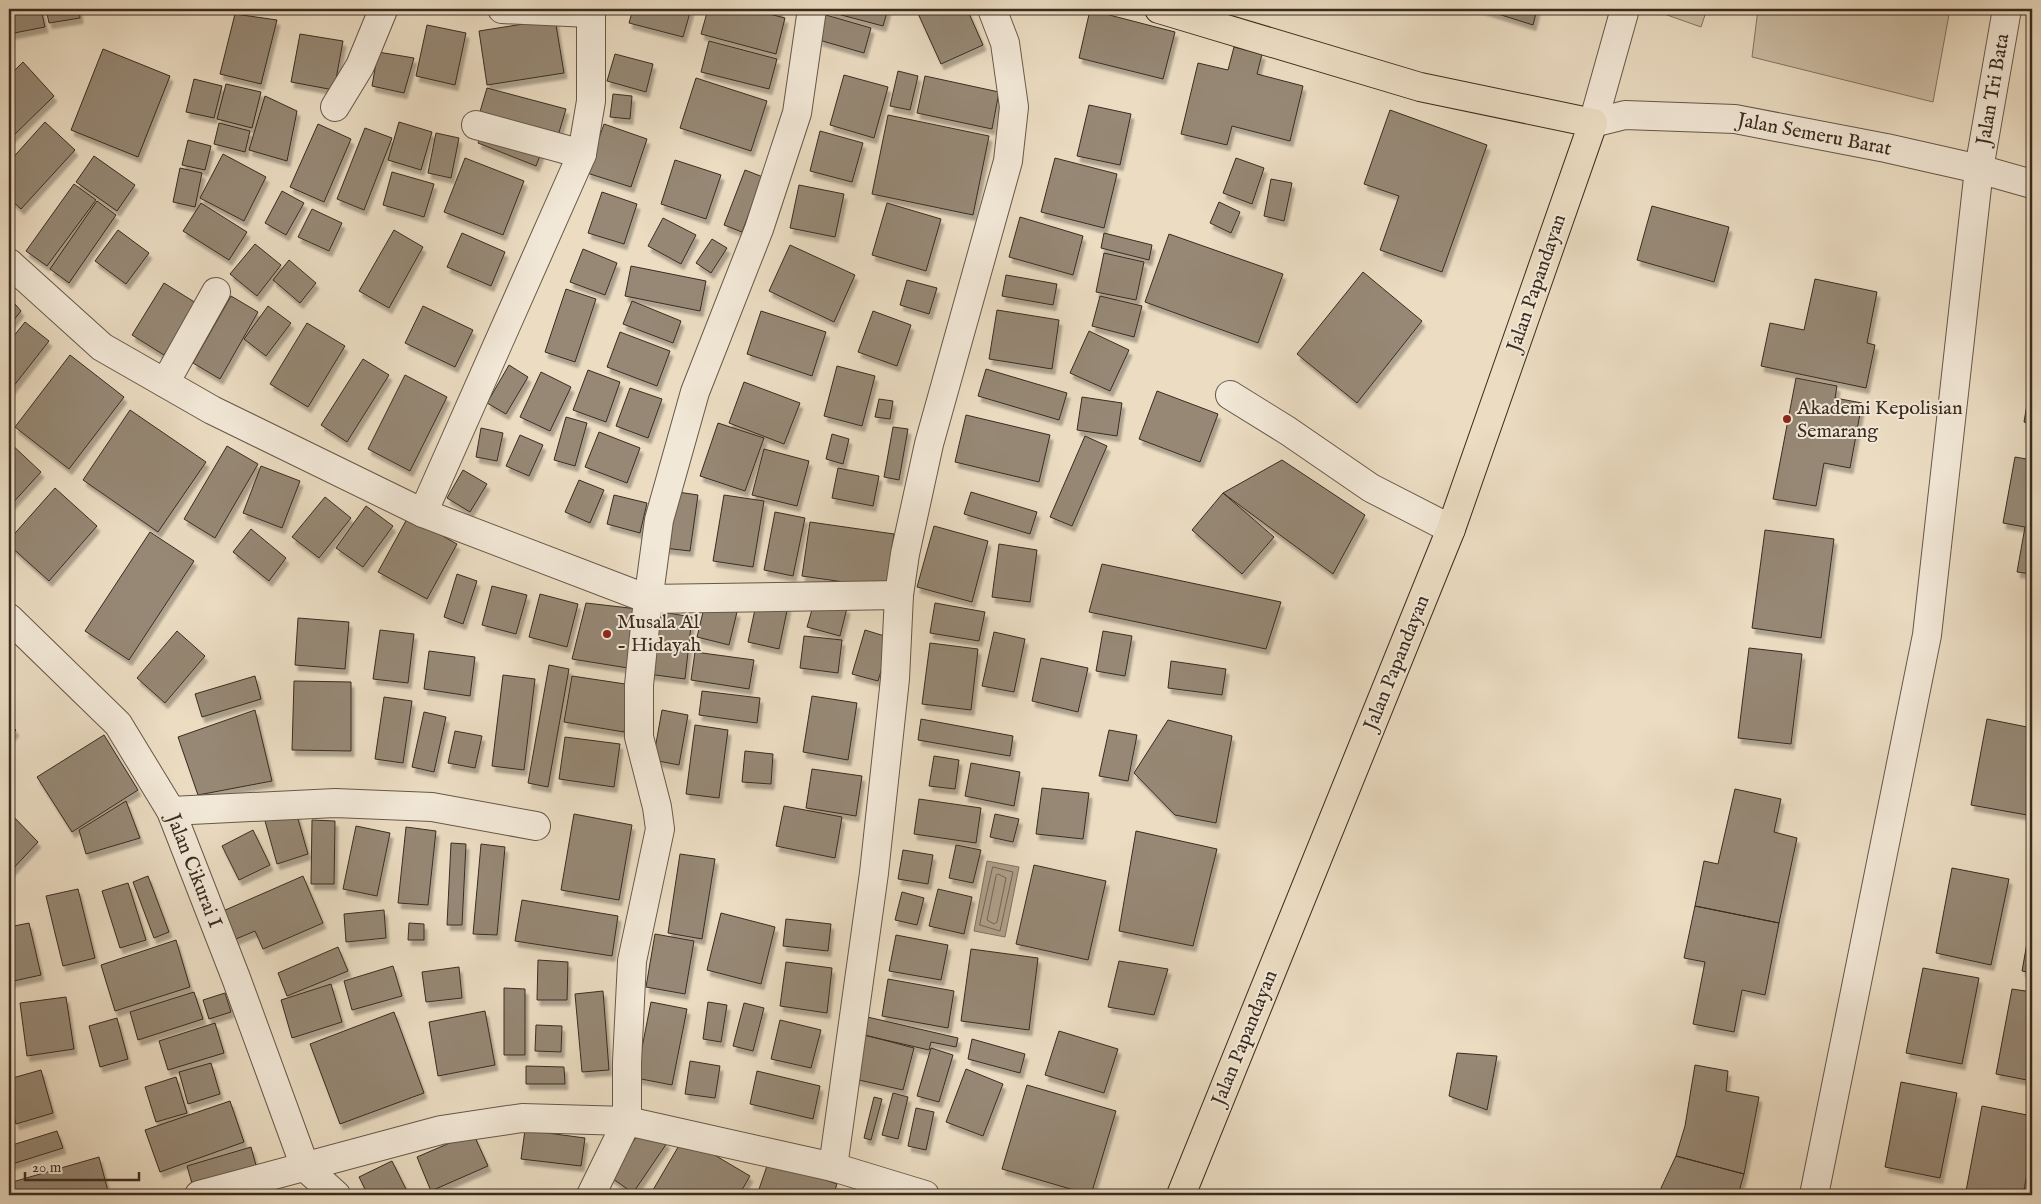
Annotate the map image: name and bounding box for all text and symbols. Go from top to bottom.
street label: Jalan Tri Bata [1971,31,2015,149]
street label: Jalan Semeru Barat [1733,107,1894,161]
street label: Jalan Papandayan [1501,211,1572,357]
place label: Akademi Kepolisian Semarang [1796,396,1963,444]
marker: Akademi Kepolisian Semarang [1781,413,1793,425]
street label: Jalan Papandayan [1358,591,1436,736]
place label: Musala Al - Hidayah [617,610,702,658]
marker: Musala Al - Hidayah [601,628,613,640]
street label: Jalan Cikurai I [160,808,228,932]
street label: Jalan Papandayan [1206,966,1284,1111]
scale bar [25,1149,139,1181]
text: 20 m [32,1158,62,1177]

